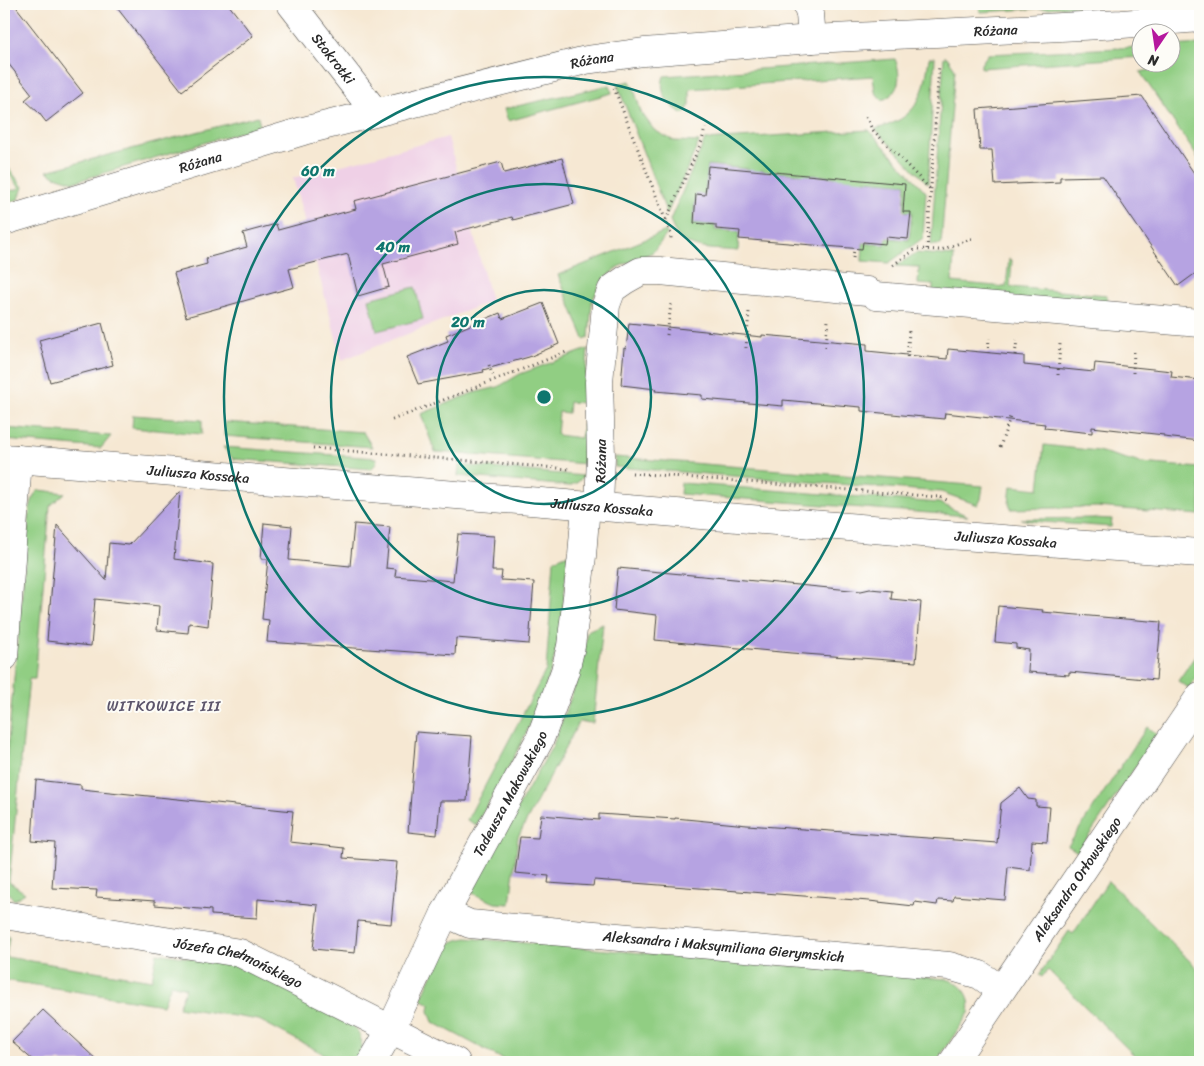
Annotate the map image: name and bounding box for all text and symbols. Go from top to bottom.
street label: Różana [973,17,1019,44]
north arrow [1132,22,1182,72]
street label: Stokrotki [305,27,362,91]
street label: Różana [568,44,616,76]
text: N [1145,47,1162,74]
street label: Różana [176,144,226,181]
text: 60 m [300,158,335,184]
text: 40 m [375,234,411,260]
text: 20 m [450,309,485,335]
centre of rings [535,388,553,406]
street label: Różana [588,438,614,483]
street label: Juliusza Kossaka [145,458,250,491]
street label: Juliusza Kossaka [549,491,654,524]
street label: Juliusza Kossaka [953,523,1058,556]
district label: WITKOWICE III [107,693,221,719]
street label: Tadeusza Makowskiego [466,727,555,861]
street label: Aleksandra Orłowskiego [1025,812,1128,948]
street label: Aleksandra i Maksymiliana Gierymskich [601,924,846,970]
street label: Józefa Chełmońskiego [171,930,307,996]

